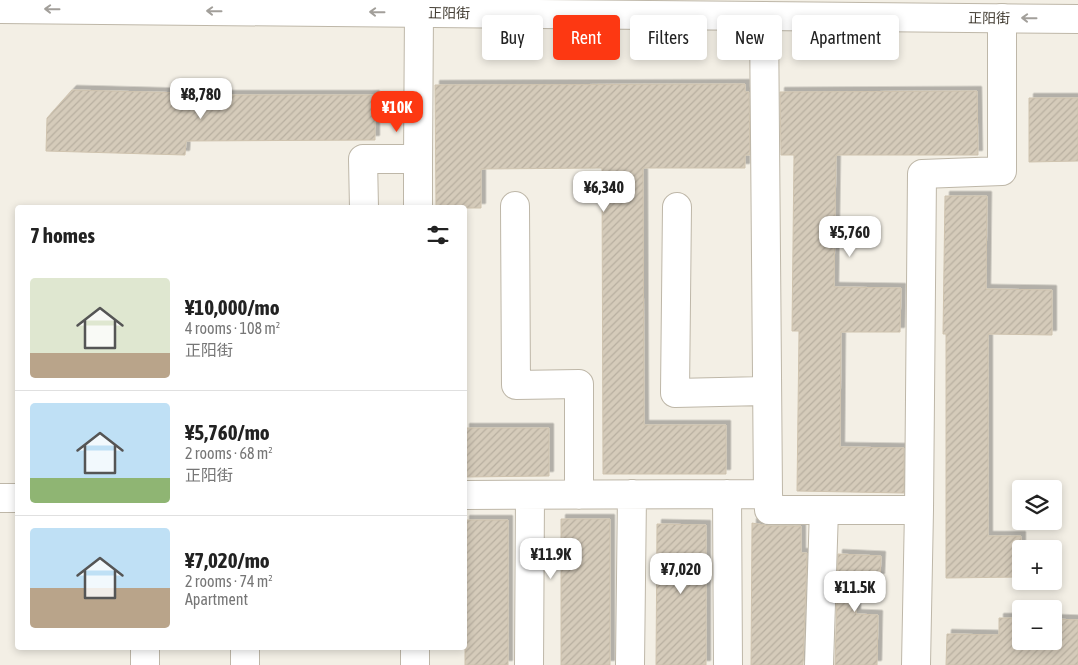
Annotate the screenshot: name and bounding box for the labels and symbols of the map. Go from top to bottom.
one-way arrow [44,4,60,14]
street label: 正阳街 [428,5,470,21]
one-way arrow [207,6,223,16]
one-way arrow [369,7,386,17]
street label: 正阳街 [968,10,1010,26]
one-way arrow [1022,13,1038,23]
pin: ¥8,780 [160,78,242,120]
pin: ¥10K [367,90,427,133]
pin: ¥6,340 [563,170,645,213]
pin: ¥5,760 [809,216,891,258]
pin: ¥11.9K [510,538,592,580]
pin: ¥7,020 [640,552,722,595]
pin: ¥11.5K [814,570,896,613]

